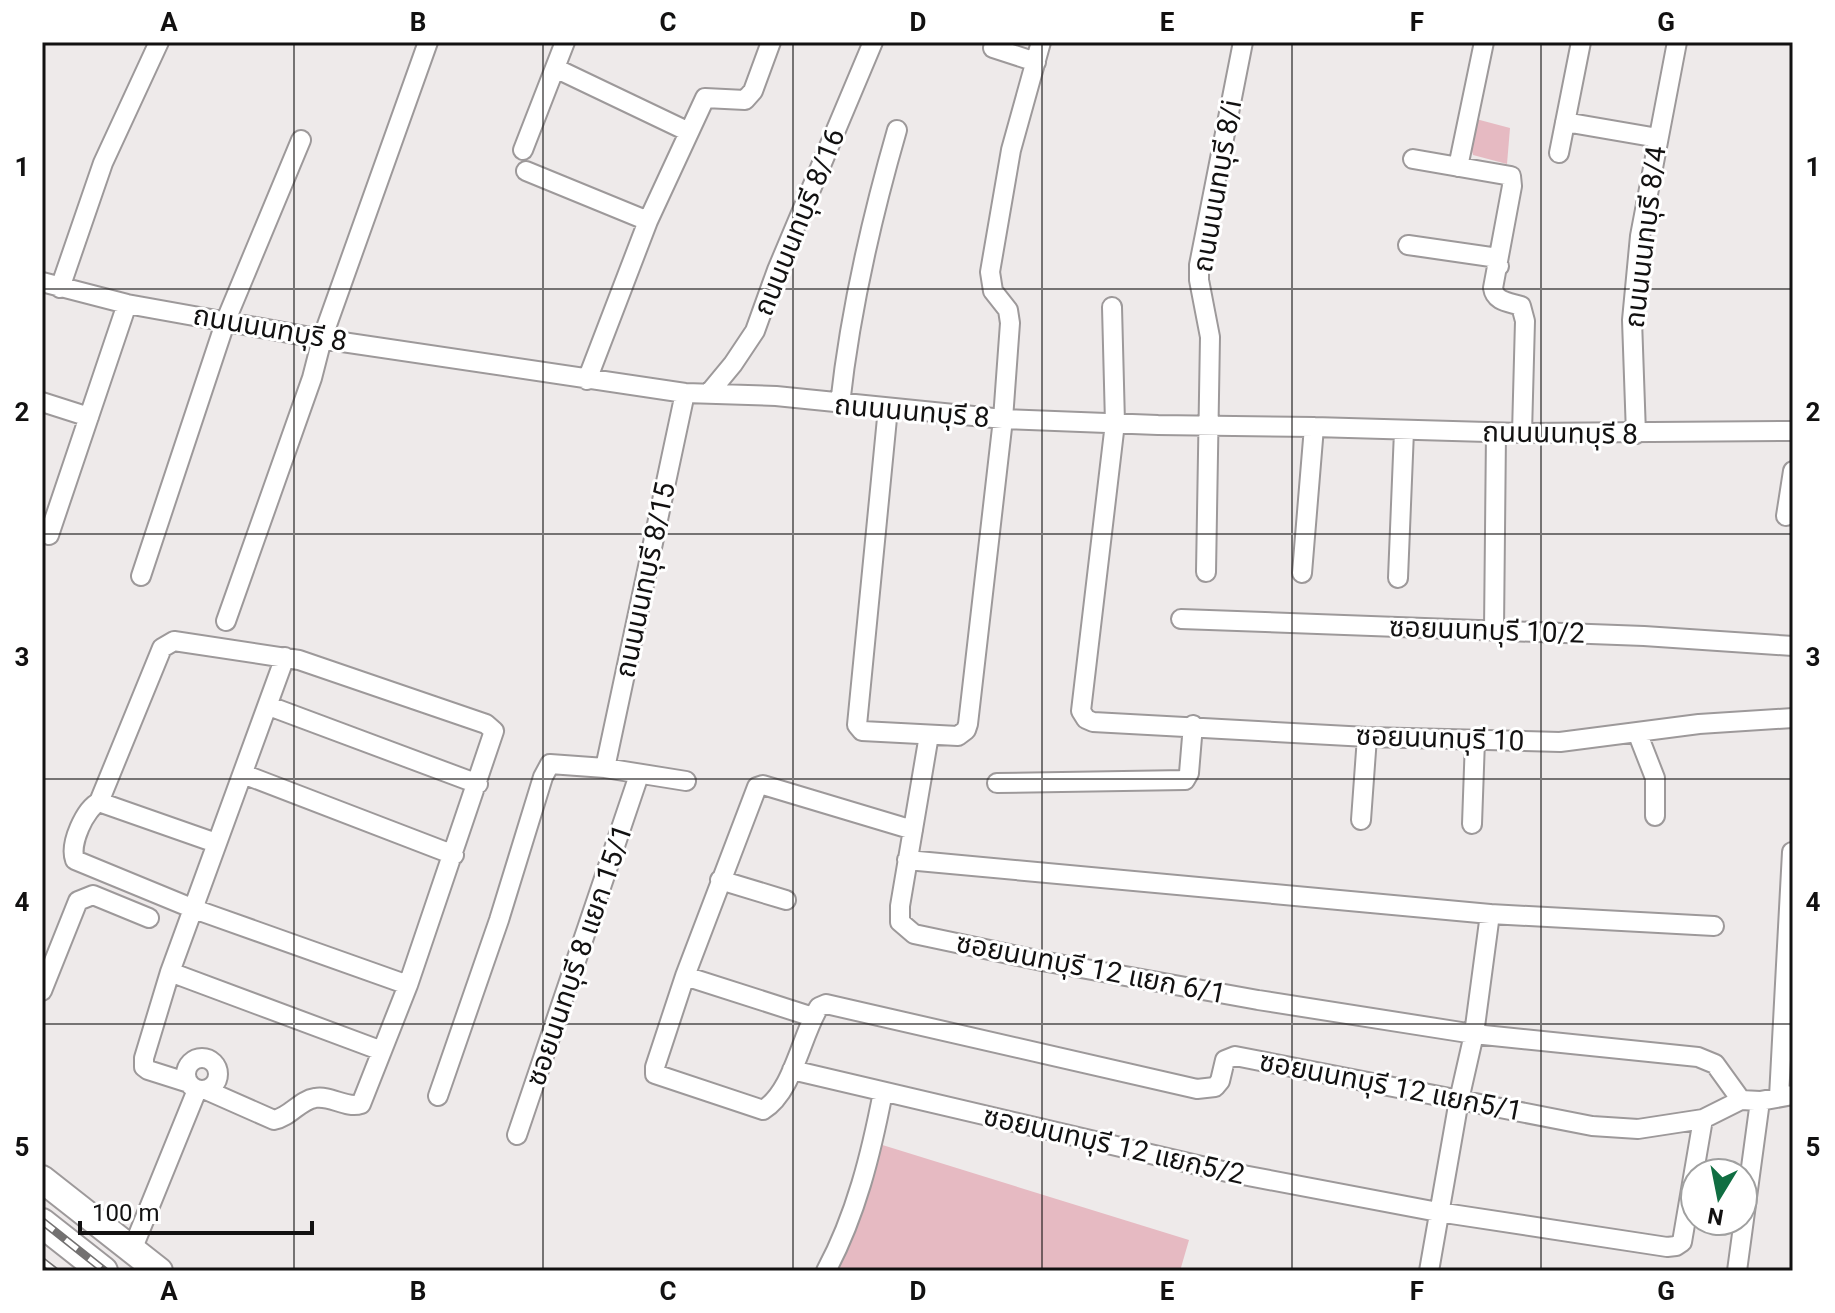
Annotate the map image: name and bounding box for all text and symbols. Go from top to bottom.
text: A [160,7,178,37]
text: B [410,7,426,37]
text: C [659,7,677,37]
text: D [910,7,926,37]
text: E [1160,7,1175,37]
text: F [1410,7,1424,37]
text: G [1657,7,1675,37]
street label: ถนนนนทบุรี 8/i [1186,97,1248,275]
street label: ถนนนนทบุรี 8/16 [746,124,852,320]
street label: ถนนนนทบุรี 8/4 [1617,144,1673,330]
text: 1 [15,152,29,182]
text: 1 [1806,152,1820,182]
street label: ถนนนนทบุรี 8 [190,298,350,358]
street label: ถนนนนทบุรี 8 [833,388,991,434]
text: 2 [15,397,29,427]
text: 2 [1806,397,1820,427]
street label: ถนนนนทบุรี 8 [1482,415,1638,451]
street label: ถนนนนทบุรี 8/15 [608,479,682,681]
street label: ซอยนนทบุรี 10/2 [1389,610,1585,650]
text: 3 [15,642,29,672]
text: 3 [1806,642,1820,672]
street label: ซอยนนทบุรี 10 [1355,719,1525,757]
street label: ซอยนนทบุรี 8 แยก 15/1 [519,820,639,1090]
text: 4 [15,887,30,917]
text: 4 [1806,887,1821,917]
street label: ซอยนนทบุรี 12 แยก 6/1 [953,926,1229,1010]
street label: ซอยนนทบุรี 12 แยก5/1 [1257,1044,1525,1128]
street label: ซอยนนทบุรี 12 แยก5/2 [980,1099,1248,1191]
text: 5 [15,1132,29,1162]
text: 5 [1806,1132,1820,1162]
north arrow [1679,1157,1759,1237]
scale bar [80,1185,312,1235]
text: 100 m [92,1199,159,1227]
text: N [1706,1203,1725,1230]
text: A [160,1276,178,1306]
text: B [410,1276,426,1306]
text: C [659,1276,677,1306]
text: D [910,1276,926,1306]
text: E [1160,1276,1175,1306]
text: F [1410,1276,1424,1306]
text: G [1657,1276,1675,1306]

